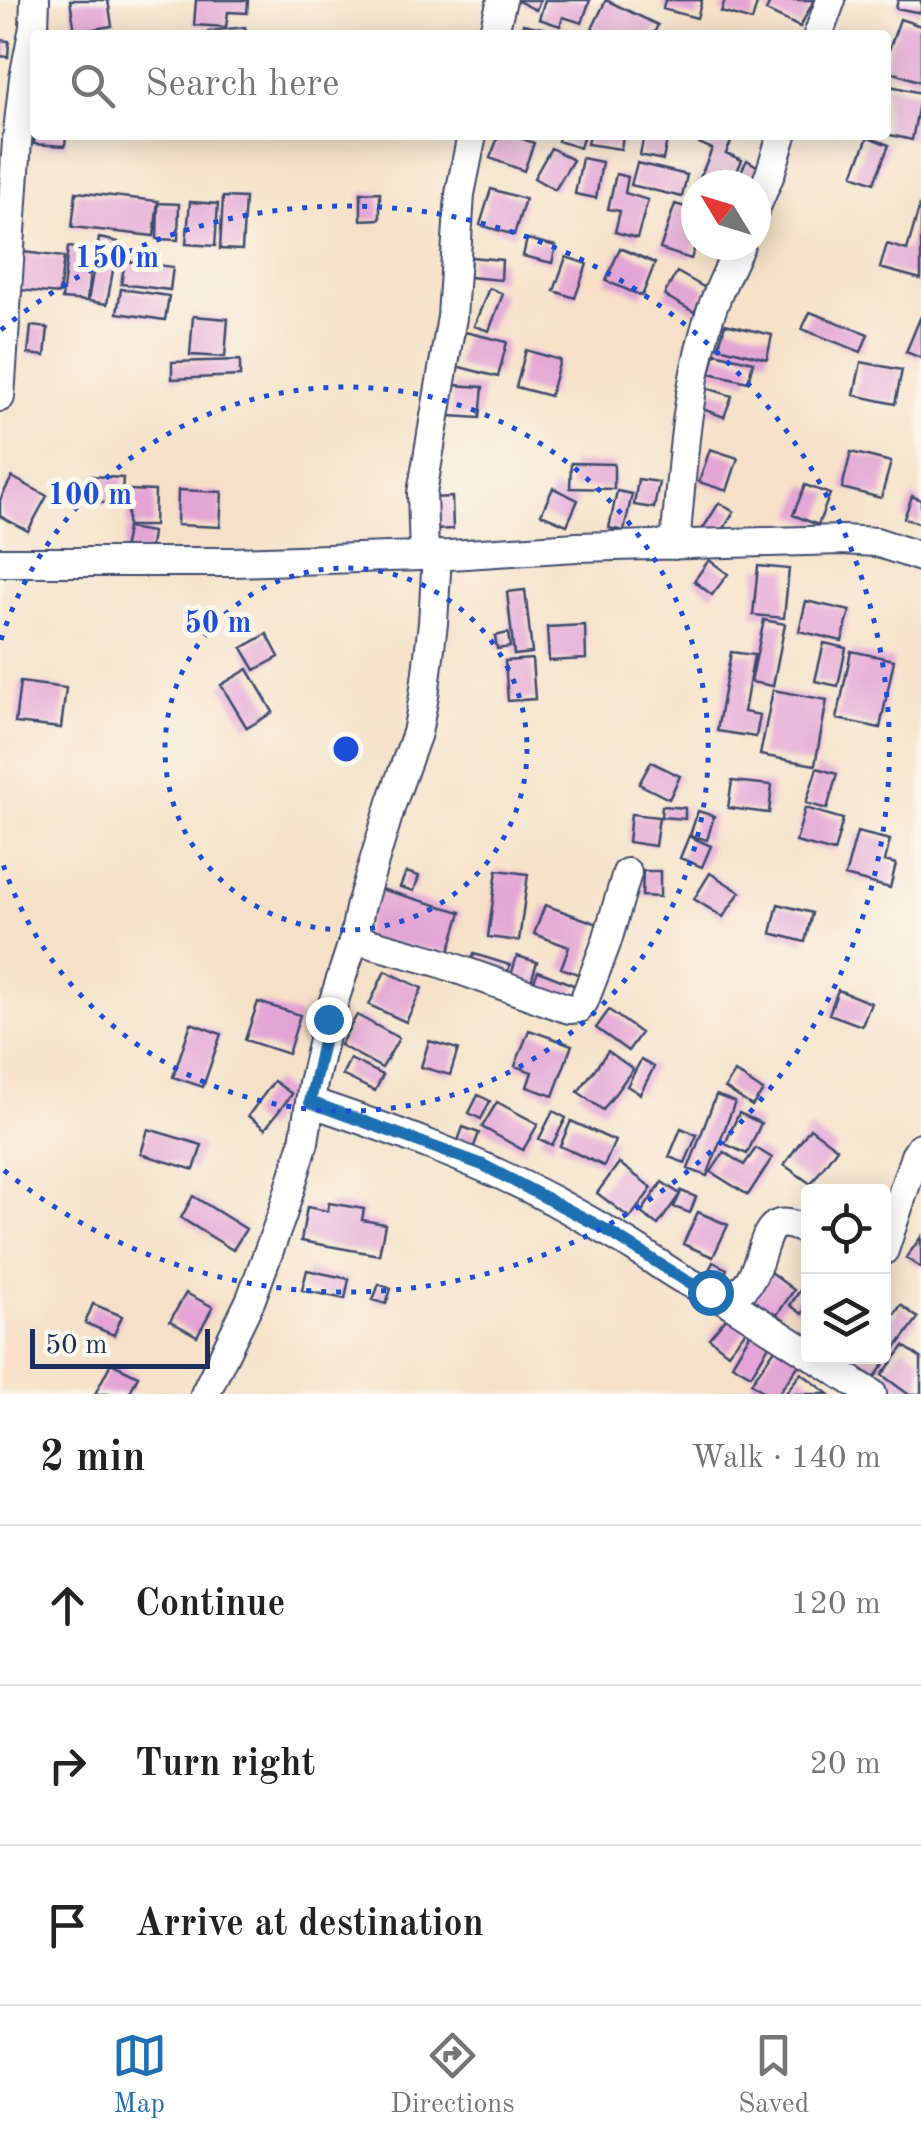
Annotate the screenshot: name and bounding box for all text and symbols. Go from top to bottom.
search box [30,30,891,140]
icon: search [65,58,120,113]
text: Search here [145,66,340,104]
north arrow [681,170,771,260]
text: 150 m [75,244,159,274]
text: 100 m [48,481,132,511]
text: 50 m [184,609,252,639]
centre of rings [328,731,364,767]
route end [306,997,352,1043]
map controls [801,1184,891,1364]
button: locate [801,1184,891,1274]
route start [688,1270,734,1316]
button: layers [801,1274,891,1364]
scale bar [30,1324,210,1368]
text: 50 m [45,1332,108,1360]
text: 2 min [40,1438,146,1480]
text: Walk · 140 m [691,1443,881,1475]
icon: ahead [40,1578,95,1633]
text: Continue [135,1586,285,1624]
text: 120 m [791,1589,881,1621]
icon: right [40,1738,95,1793]
text: Turn right [135,1746,315,1784]
text: 20 m [810,1749,881,1781]
icon: arrive [40,1898,95,1953]
text: Arrive at destination [135,1906,484,1944]
tab: Map [112,2028,167,2123]
tab: Directions [390,2028,515,2123]
tab: Saved [738,2028,809,2123]

